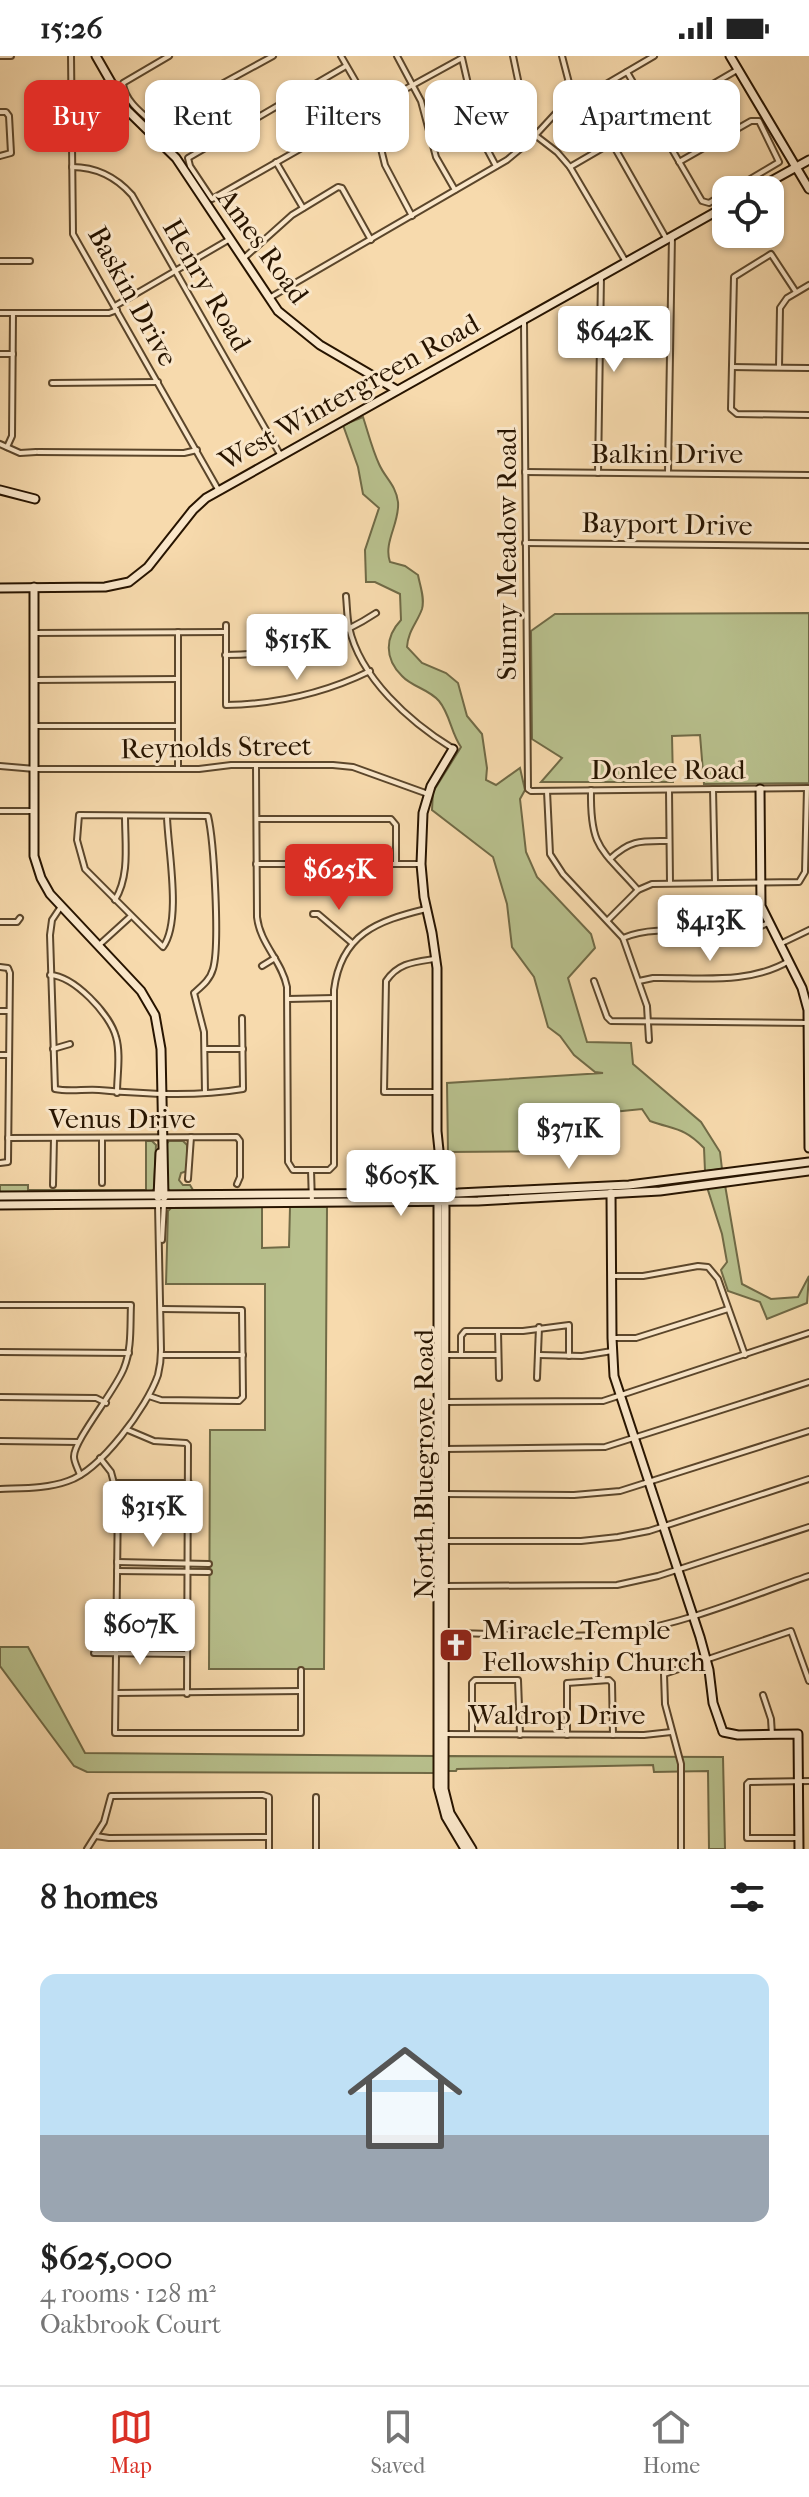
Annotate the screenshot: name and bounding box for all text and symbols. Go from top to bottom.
text: 15:26 [40,11,103,46]
chip: Buy [24,80,129,152]
chip: Rent [145,80,260,152]
chip: Filters [276,80,409,152]
chip: New [425,80,537,152]
chip: Apartment [553,80,740,152]
map controls [712,176,784,248]
button: locate [712,176,784,248]
street label: Ames Road [210,181,316,310]
street label: Henry Road [156,213,258,358]
street label: Baskin Drive [81,220,185,372]
street label: West Wintergreen Road [212,306,485,478]
pin: $642K [558,306,670,374]
text: $642K [576,316,652,347]
street label: Sunny Meadow Road [490,427,523,680]
street label: Balkin Drive [591,437,743,470]
street label: Bayport Drive [581,506,753,542]
pin: $515K [241,614,353,682]
text: $515K [265,624,329,655]
street label: Reynolds Street [120,729,312,765]
street label: Donlee Road [590,753,746,786]
pin: $625K [283,844,395,912]
text: $625K [303,854,375,885]
pin: $413K [654,895,766,963]
text: $413K [676,905,744,936]
street label: Venus Drive [47,1102,196,1135]
pin: $371K [513,1103,625,1171]
text: $371K [536,1113,602,1144]
pin: $605K [345,1150,457,1218]
text: $605K [365,1160,437,1191]
street label: North Bluegrove Road [407,1328,440,1599]
pin: $315K [97,1481,209,1549]
text: $315K [121,1491,185,1522]
pin: $607K [84,1599,196,1667]
text: $607K [103,1609,177,1640]
place label: Miracle Temple Fellowship Church [482,1613,706,1678]
church icon: Miracle Temple Fellowship Church [437,1626,475,1664]
street label: Waldrop Drive [468,1698,646,1731]
icon: filters [725,1875,769,1919]
text: 8 homes [40,1877,158,1917]
icon: home [333,2026,477,2170]
text: $625,000 [40,2238,173,2278]
text: 4 rooms · 128 m² [40,2278,216,2309]
text: Oakbrook Court [40,2309,221,2340]
tab: Map [109,2405,153,2479]
tab: Saved [371,2405,425,2479]
tab: Home [643,2405,700,2479]

